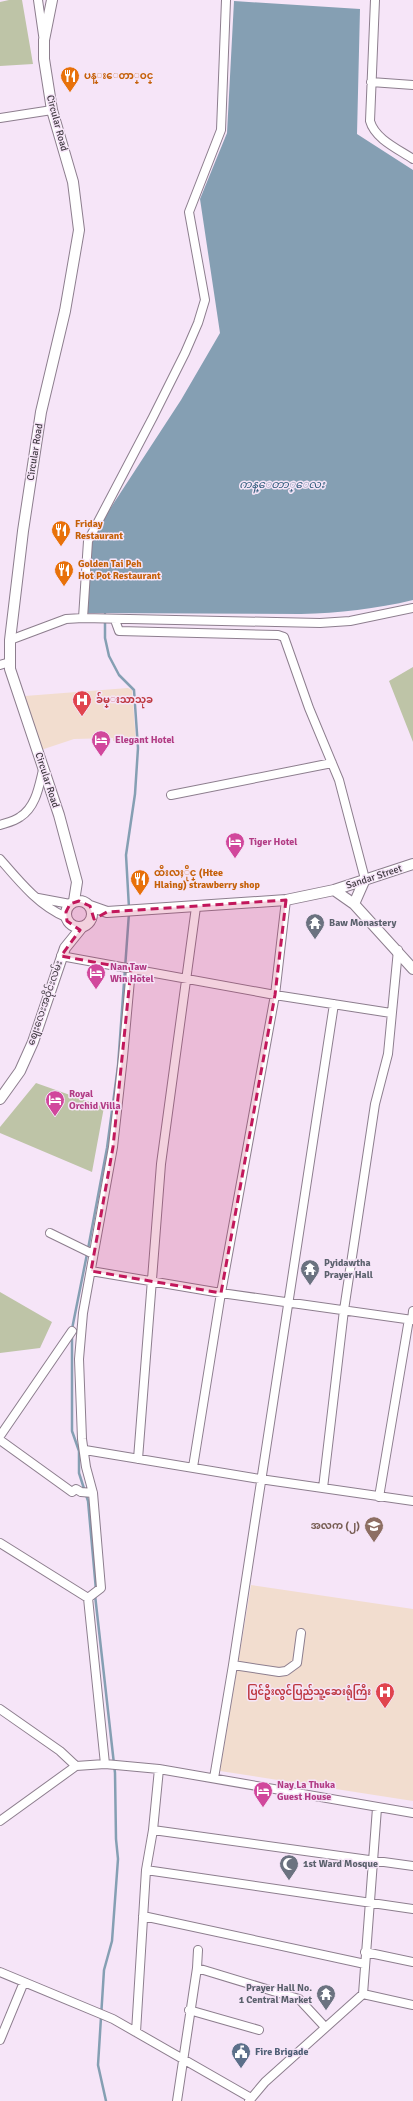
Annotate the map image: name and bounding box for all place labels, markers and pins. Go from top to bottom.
restaurant icon: ပန္းေတာ္ဝင္ [59,65,81,93]
place label: ပန္းေတာ္ဝင္ [84,70,154,84]
place label: Friday Restaurant [75,518,123,542]
restaurant icon: Friday Restaurant [50,519,72,547]
place label: Golden Tai Peh Hot Pot Restaurant [78,558,161,582]
restaurant icon: Golden Tai Peh Hot Pot Restaurant [53,559,75,587]
hospital icon: ခ်မ္းသာသုခ [71,689,93,717]
place label: ခ်မ္းသာသုခ [96,692,153,709]
hotel icon: Elegant Hotel [90,729,112,757]
place label: Elegant Hotel [115,734,174,746]
hotel icon: Tiger Hotel [224,831,246,859]
place label: Tiger Hotel [249,836,297,848]
place label: ထီးလႈိုင္ (Htee Hlaing) strawberry shop [154,865,260,891]
restaurant icon: ထီးလႈိုင္ (Htee Hlaing) strawberry shop [129,868,151,896]
temple icon: Baw Monastery [304,912,326,940]
place label: Baw Monastery [329,917,396,929]
place label: Nan Taw Win Hotel [110,961,154,985]
hotel icon: Nan Taw Win Hotel [85,962,107,990]
place label: Royal Orchid Villa [69,1088,121,1112]
hotel icon: Royal Orchid Villa [44,1089,66,1117]
place label: Pyidawtha Prayer Hall [324,1257,373,1281]
temple icon: Pyidawtha Prayer Hall [299,1258,321,1286]
school or university icon: အလက (၂) [363,1515,385,1543]
place label: အလက (၂) [311,1520,360,1534]
hospital icon: ပြင်ဦးလွင်ပြည်သူ့ဆေးရုံကြီး [374,1681,396,1709]
place label: ပြင်ဦးလွင်ပြည်သူ့ဆေးရုံကြီး [247,1684,371,1701]
place label: Nay La Thuka Guest House [277,1779,335,1803]
hotel icon: Nay La Thuka Guest House [252,1780,274,1808]
mosque icon: 1st Ward Mosque [278,1853,300,1881]
place label: 1st Ward Mosque [303,1858,378,1870]
place label: Prayer Hall No. 1 Central Market [239,1982,312,2006]
temple icon: Prayer Hall No. 1 Central Market [315,1983,337,2011]
public building icon: Fire Brigade [230,2041,252,2069]
place label: Fire Brigade [255,2046,308,2058]

